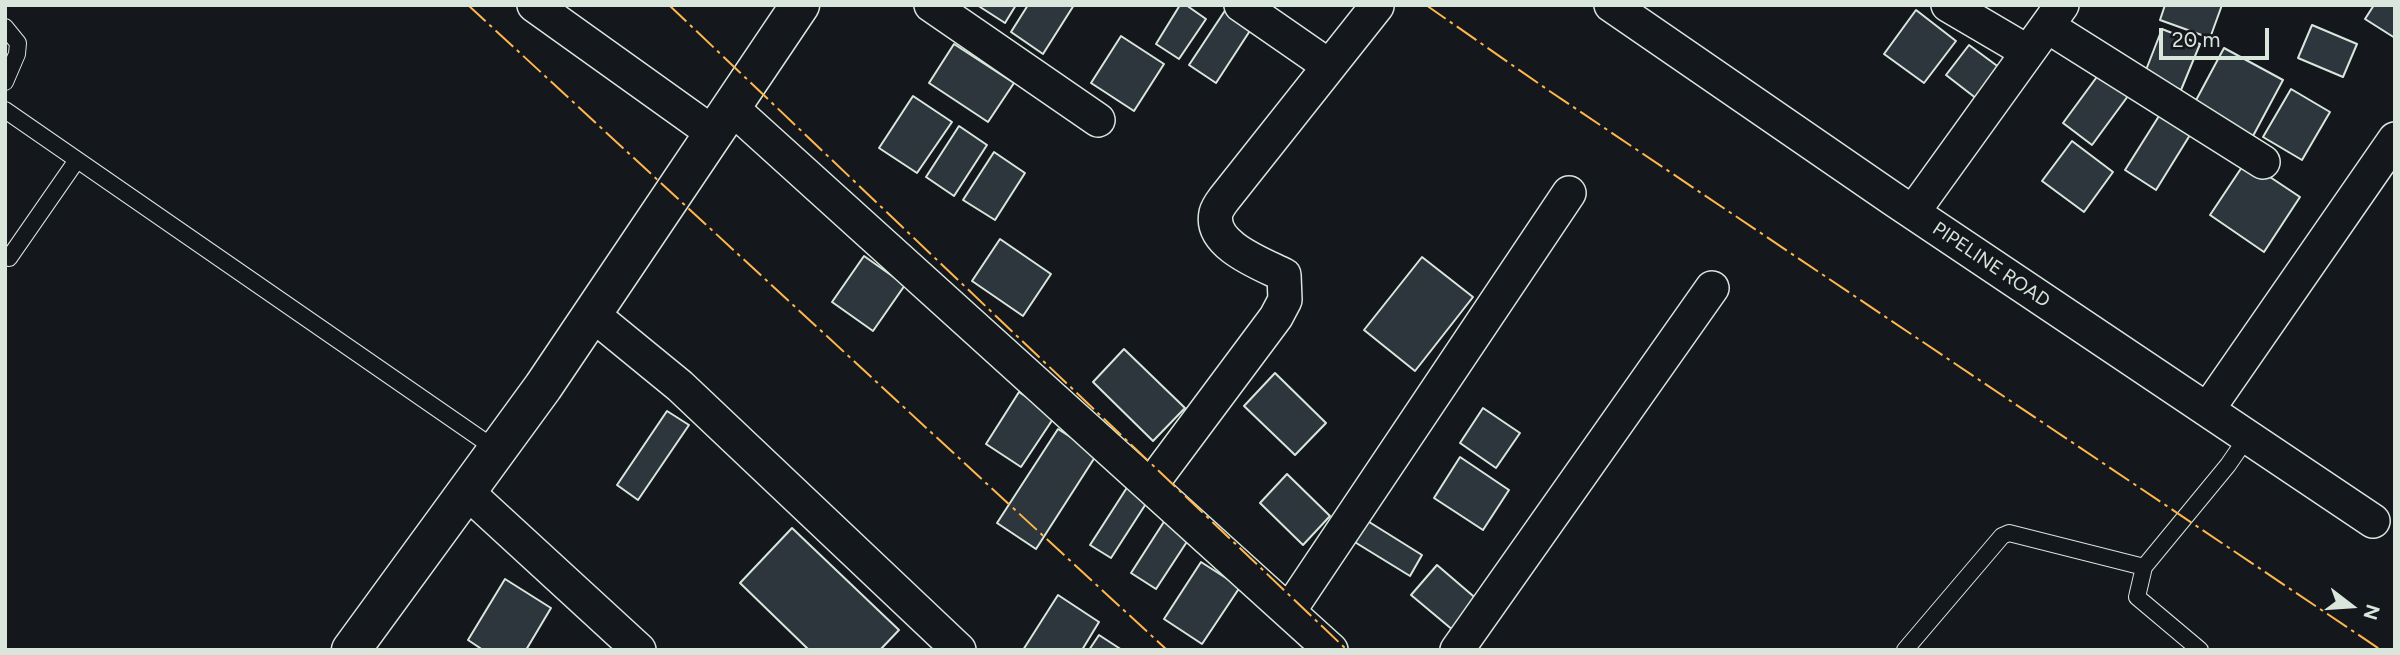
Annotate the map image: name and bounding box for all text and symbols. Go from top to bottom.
scale bar [2162,14,2272,58]
text: 20 m [2172,27,2220,52]
street label: PIPELINE ROAD [1928,217,2054,313]
north arrow [2316,571,2386,641]
text: N [2358,602,2385,623]

